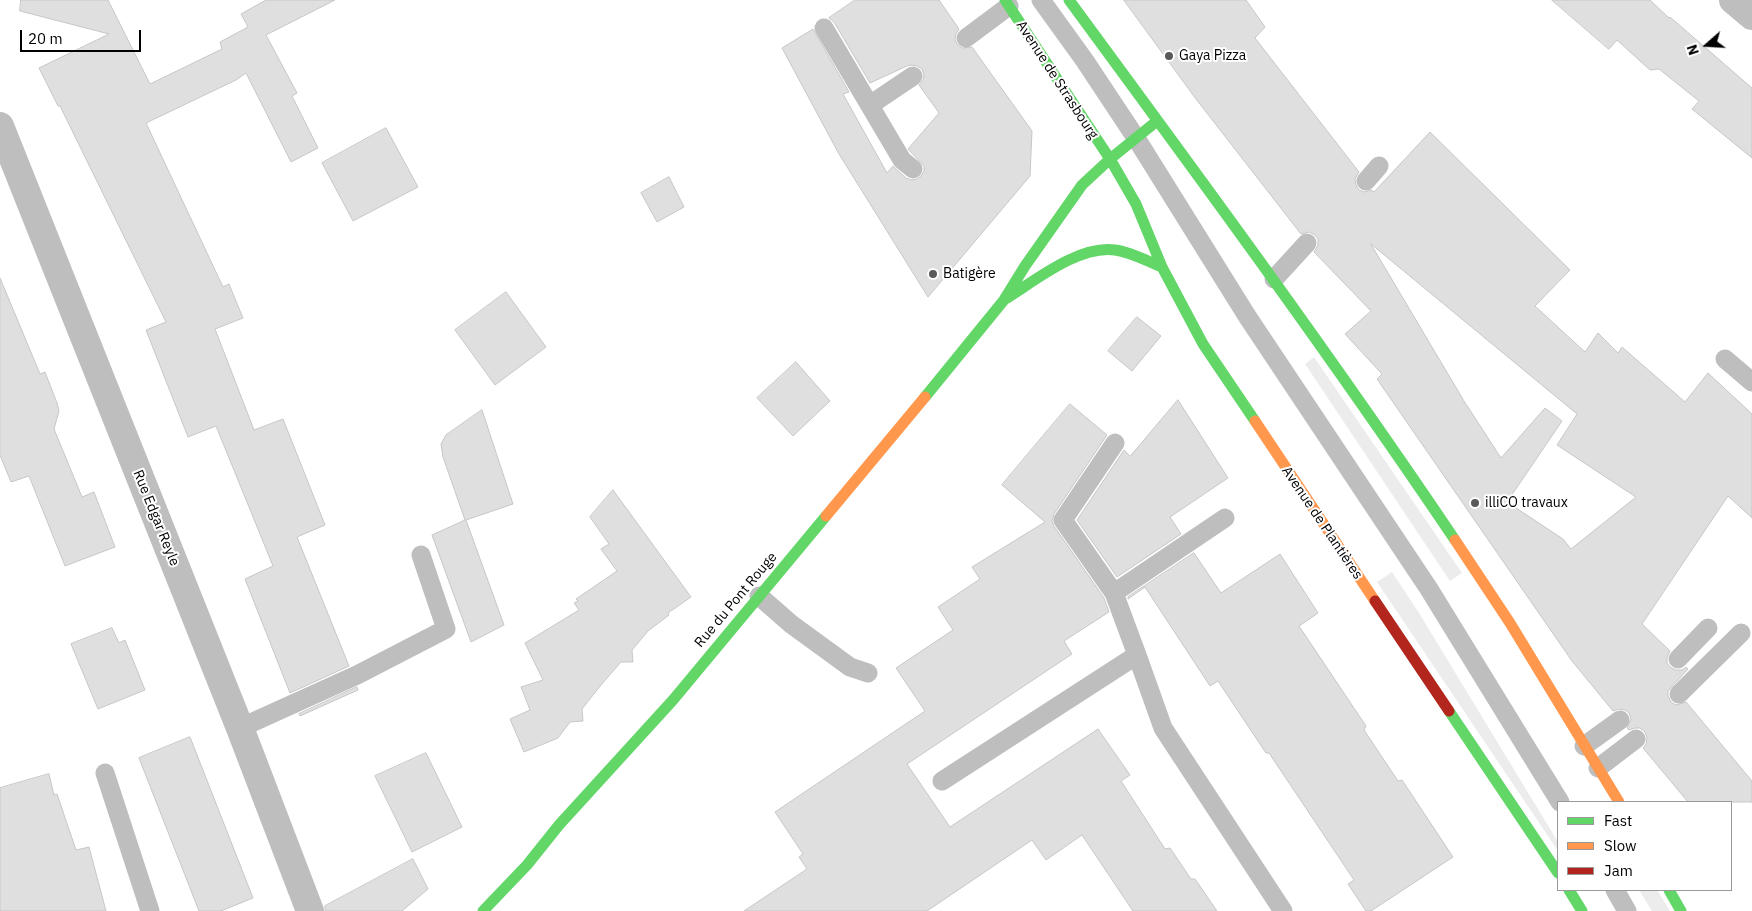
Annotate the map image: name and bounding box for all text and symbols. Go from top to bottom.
street label: Avenue de Strasbourg [1012,18,1102,142]
scale bar [22,20,144,52]
north arrow [1682,20,1732,70]
text: 20 m [28,29,63,48]
text: N [1683,42,1703,58]
place label: Gaya Pizza [1179,48,1246,64]
marker: Gaya Pizza [1163,50,1175,62]
place label: Batigère [943,266,996,282]
marker: Batigère [927,268,939,280]
street label: Avenue de Plantières [1278,463,1366,583]
street label: Rue Edgar Reyle [129,467,183,569]
place label: illiCO travaux [1485,495,1568,511]
marker: illiCO travaux [1469,497,1481,509]
street label: Rue du Pont Rouge [691,549,781,651]
legend [1557,801,1732,891]
text: Fast [1604,811,1632,830]
text: Slow [1604,836,1637,855]
text: Jam [1604,861,1633,880]

